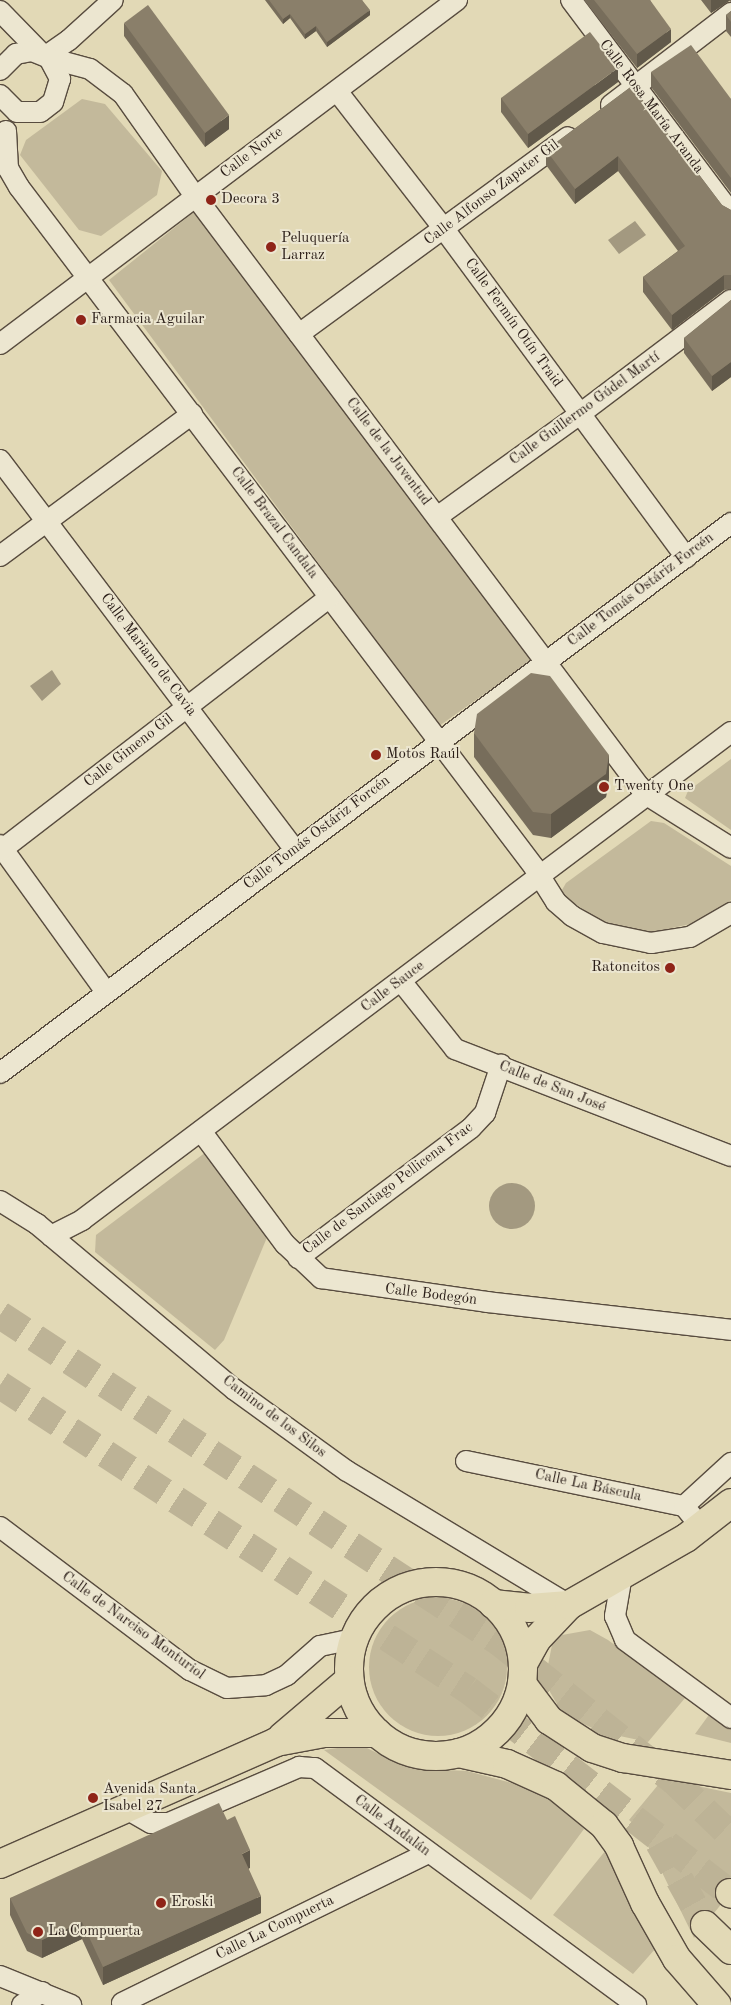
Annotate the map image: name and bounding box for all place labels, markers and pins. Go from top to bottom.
place label: Decora 3 [221,191,280,209]
marker: Decora 3 [205,194,217,206]
place label: Peluquería Larraz [281,229,349,264]
marker: Peluquería Larraz [265,241,277,253]
place label: Farmacia Aguilar [91,311,204,329]
marker: Farmacia Aguilar [75,314,87,326]
place label: Motos Raúl [386,746,460,764]
marker: Motos Raúl [370,749,382,761]
place label: Twenty One [614,778,694,796]
marker: Twenty One [598,781,610,793]
place label: Ratoncitos [591,959,660,977]
marker: Ratoncitos [664,962,676,974]
place label: Avenida Santa Isabel 27 [103,1780,197,1815]
marker: Avenida Santa Isabel 27 [87,1792,99,1804]
place label: Eroski [171,1894,213,1912]
marker: Eroski [155,1897,167,1909]
place label: La Compuerta [48,1923,141,1941]
marker: La Compuerta [32,1926,44,1938]

